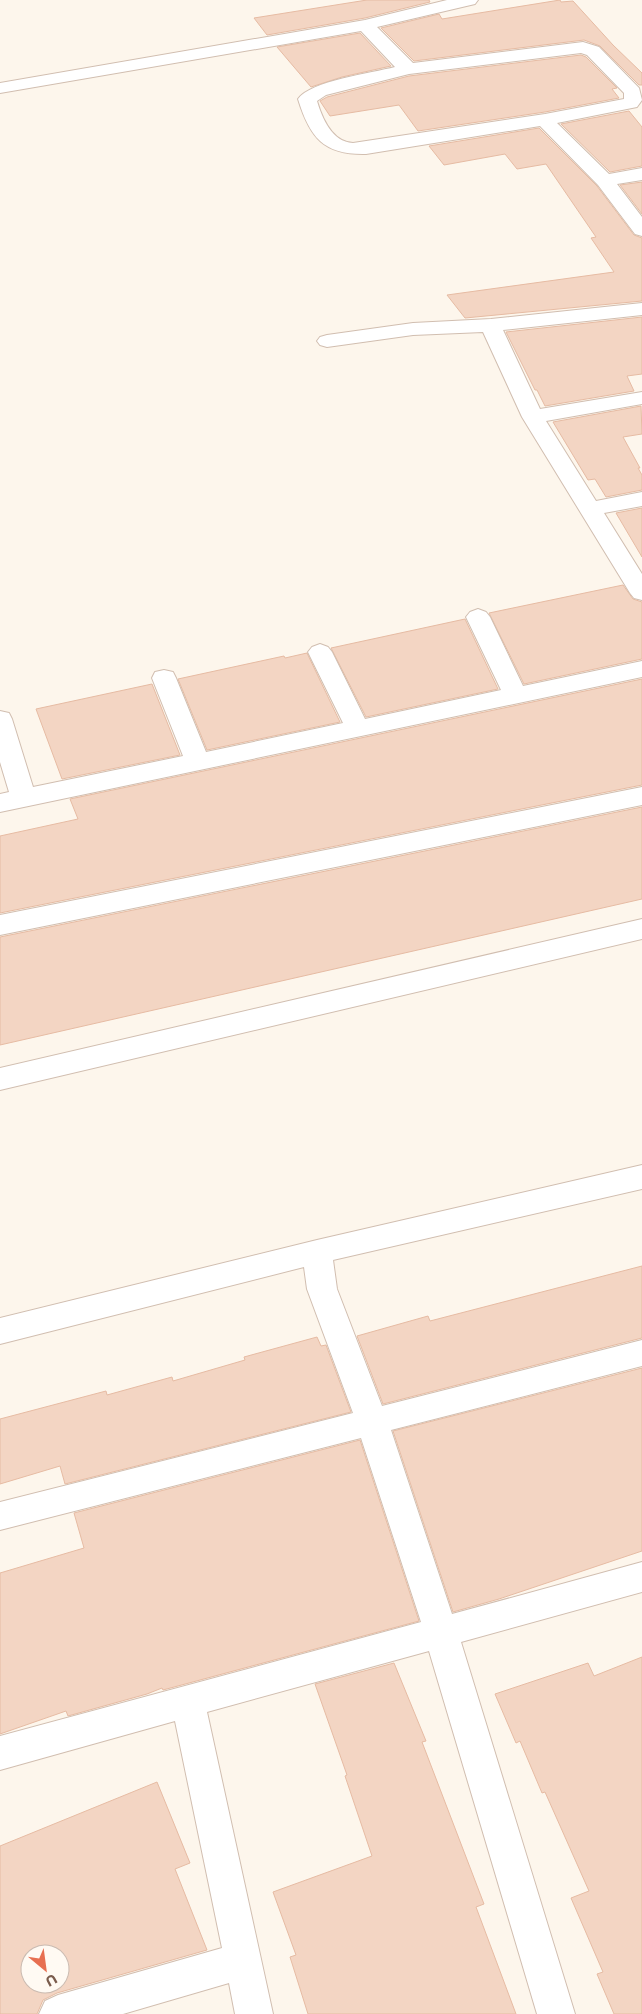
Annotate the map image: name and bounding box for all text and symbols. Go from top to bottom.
north arrow [20,1944,70,1994]
text: U [42,1970,60,1991]

